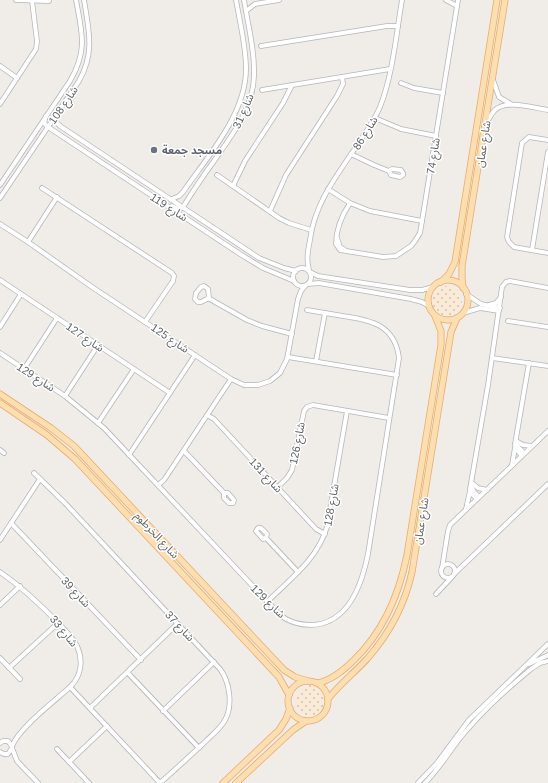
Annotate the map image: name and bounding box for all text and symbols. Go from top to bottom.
street label: شارع 108 [46,84,82,127]
street label: شارع 31 [230,91,258,131]
street label: شارع 86 [350,114,382,153]
street label: شارع عمان [473,119,495,169]
street label: شارع 74 [424,137,444,175]
place label: مسجد جمعة [162,144,222,157]
marker: مسجد جمعة [149,145,159,155]
street label: شارع 119 [147,191,190,225]
street label: شارع 127 [63,320,106,356]
street label: شارع 125 [148,321,191,357]
street label: شارع 129 [14,360,58,396]
street label: شارع 126 [287,420,309,466]
street label: شارع 131 [246,455,285,496]
street label: شارع 128 [321,482,343,527]
street label: شارع عمان [411,496,433,546]
street label: شارع الخرطوم [131,509,182,562]
street label: شارع 39 [58,574,93,611]
street label: شارع 129 [247,582,288,622]
street label: شارع 37 [162,608,197,645]
street label: شارع 33 [46,613,80,651]

